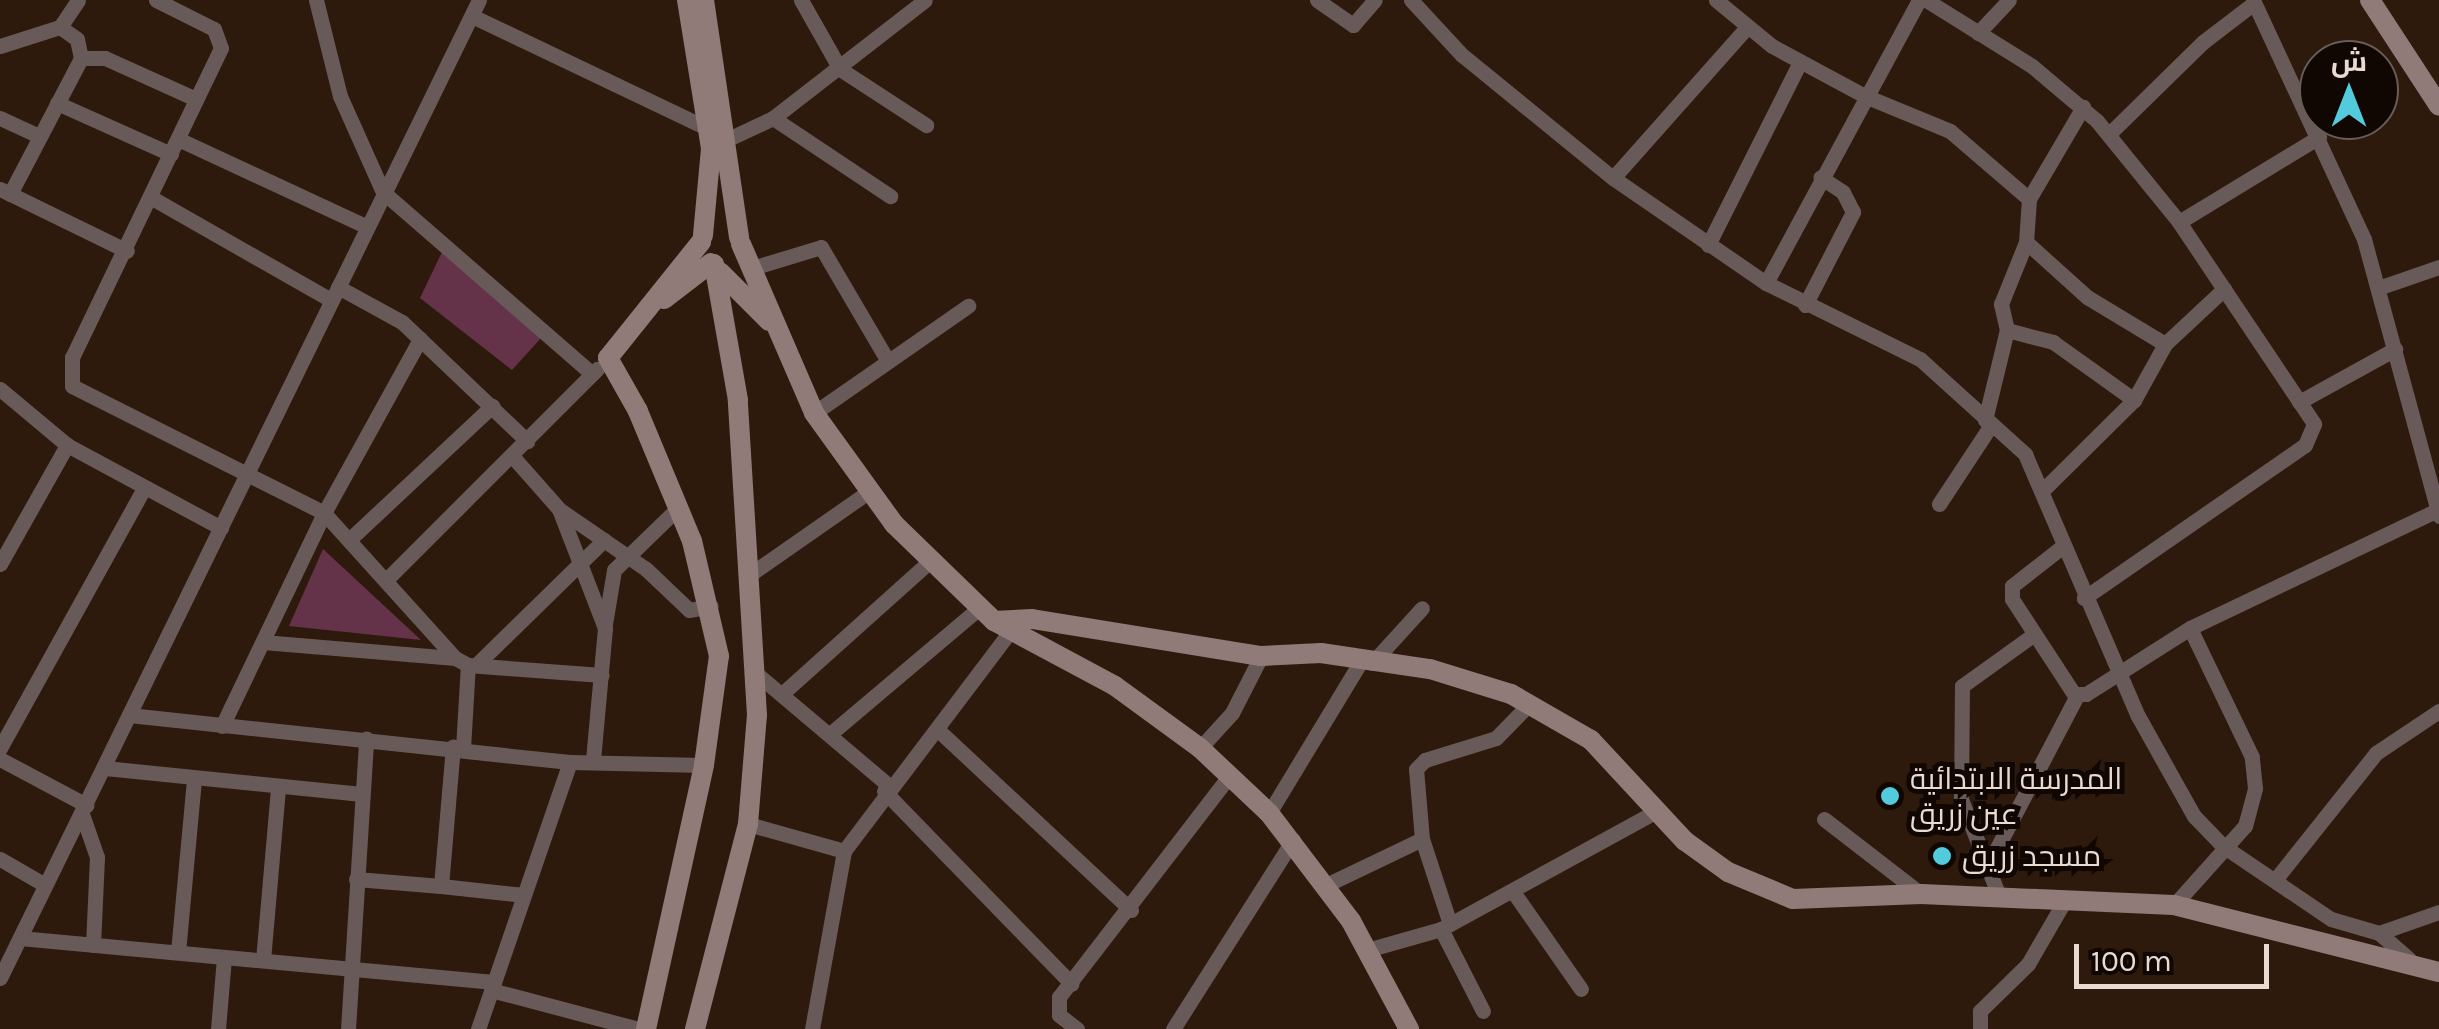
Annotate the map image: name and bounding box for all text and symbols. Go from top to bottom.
north arrow [2299,40,2399,140]
text: ش [2331,45,2367,78]
place label: المدرسة الابتدائية عين زريق [1910,761,2122,832]
marker: المدرسة الابتدائية عين زريق [1879,785,1901,807]
place label: مسجد زريق [1962,838,2101,874]
marker: مسجد زريق [1931,845,1953,867]
scale bar [2079,924,2274,986]
text: 100 m [2091,943,2172,979]

